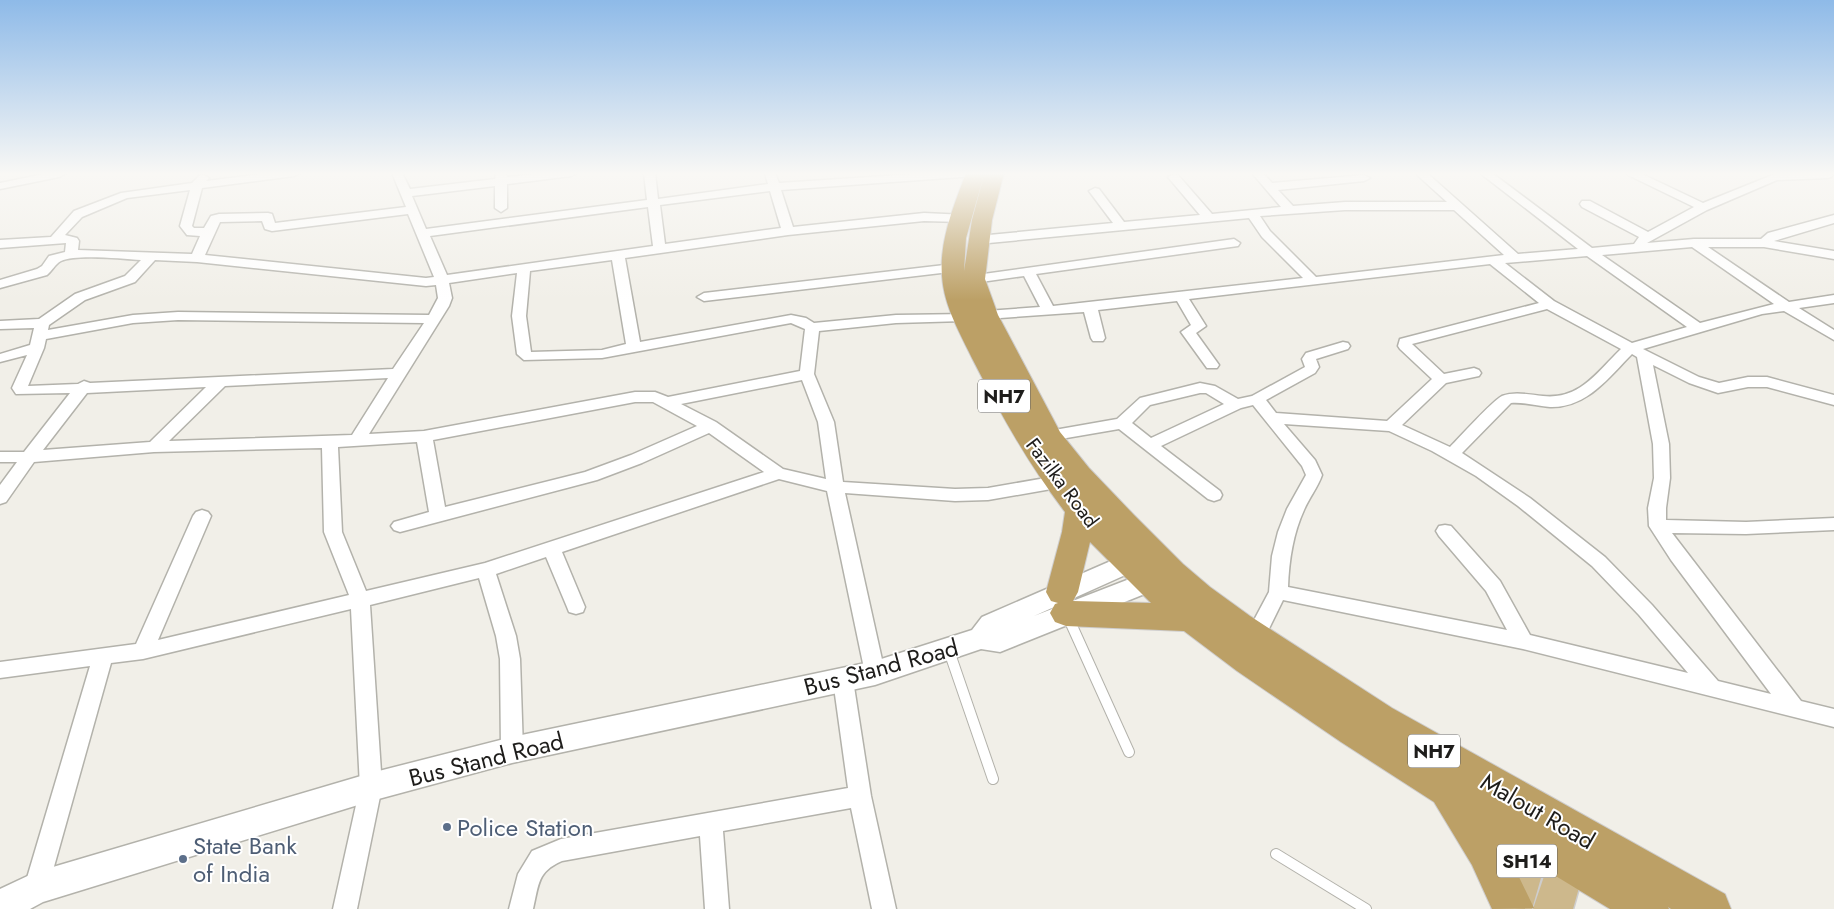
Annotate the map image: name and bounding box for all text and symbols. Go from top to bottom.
road number: NH7 [978,380,1030,412]
street label: Fazilka Road [1019,432,1105,534]
street label: Bus Stand Road [800,630,962,704]
street label: Bus Stand Road [405,723,567,795]
road number: NH7 [1408,734,1460,768]
street label: Malout Road [1474,764,1602,858]
place label: Police Station [457,810,594,845]
marker: Police Station [441,821,453,833]
place label: State Bank of India [193,828,297,891]
road number: SH14 [1497,844,1557,878]
marker: State Bank of India [177,853,189,865]

